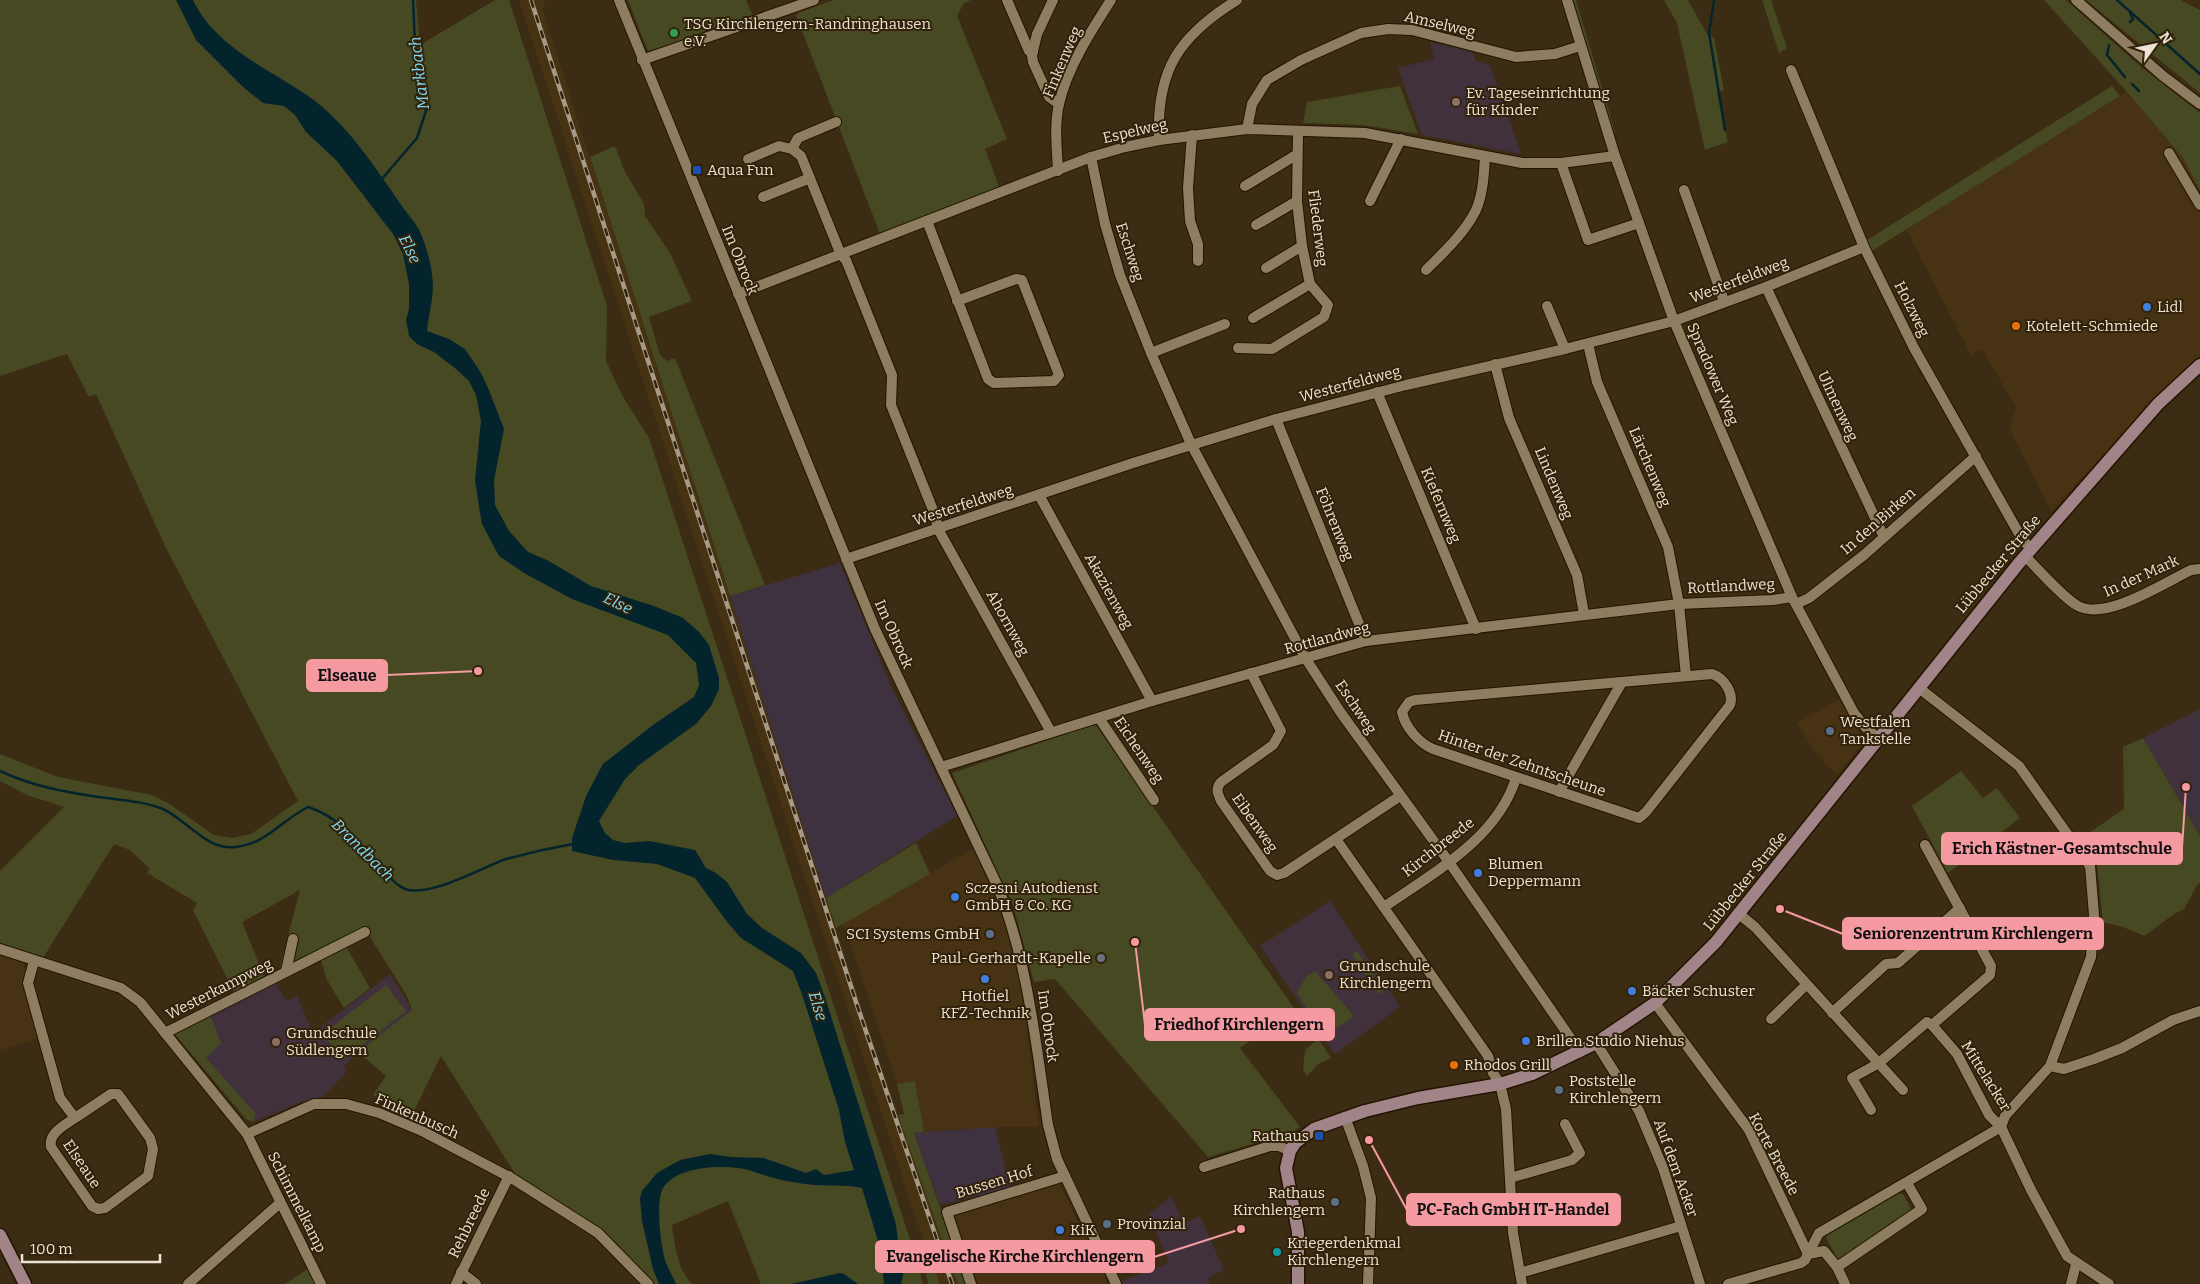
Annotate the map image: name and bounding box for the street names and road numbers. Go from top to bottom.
street label: Amselweg [1403,7,1477,41]
street label: Finkenweg [1039,24,1085,100]
street label: Espelweg [1101,115,1169,147]
street label: Fliederweg [1304,189,1332,267]
street label: Eschweg [1112,220,1148,284]
street label: Im Obrock [718,223,762,298]
street label: Westerfeldweg [1687,253,1791,307]
street label: Holzweg [1890,278,1934,340]
street label: Spradower Weg [1683,320,1743,428]
street label: Westerfeldweg [1297,362,1403,406]
street label: Ulmenweg [1814,368,1862,444]
street label: Lärchenweg [1625,424,1675,510]
street label: Lindenweg [1531,444,1577,522]
street label: Kiefernweg [1417,465,1465,545]
street label: Westerfeldweg [911,480,1015,530]
street label: In den Birken [1837,483,1919,558]
street label: Föhrenweg [1312,485,1358,563]
street label: Lübbecker Straße [1952,511,2044,617]
street label: Akazienweg [1081,550,1137,632]
street label: In der Mark [2100,551,2182,601]
street label: Rottlandweg [1687,575,1775,597]
street label: Ahornweg [983,587,1033,659]
street label: Im Obrock [871,597,917,672]
street label: Rottlandweg [1282,618,1372,658]
street label: Eschweg [1332,677,1380,737]
street label: Eichenweg [1110,713,1168,787]
street label: Hinter der Zehntscheune [1436,726,1608,800]
street label: Eibenweg [1228,790,1282,856]
street label: Kirchbreede [1398,813,1478,881]
street label: Lübbecker Straße [1699,828,1791,934]
street label: Westerkampweg [163,954,275,1024]
street label: Im Obrock [1034,989,1062,1064]
street label: Mittelacker [1957,1038,2015,1115]
street label: Finkenbusch [372,1090,462,1143]
street label: Korte Breede [1745,1110,1803,1198]
street label: Auf dem Acker [1650,1117,1702,1220]
street label: Elseaue [59,1136,105,1192]
street label: Schimmelkamp [264,1149,330,1255]
street label: Bussen Hof [953,1161,1036,1202]
street label: Rehbreede [444,1185,494,1261]

